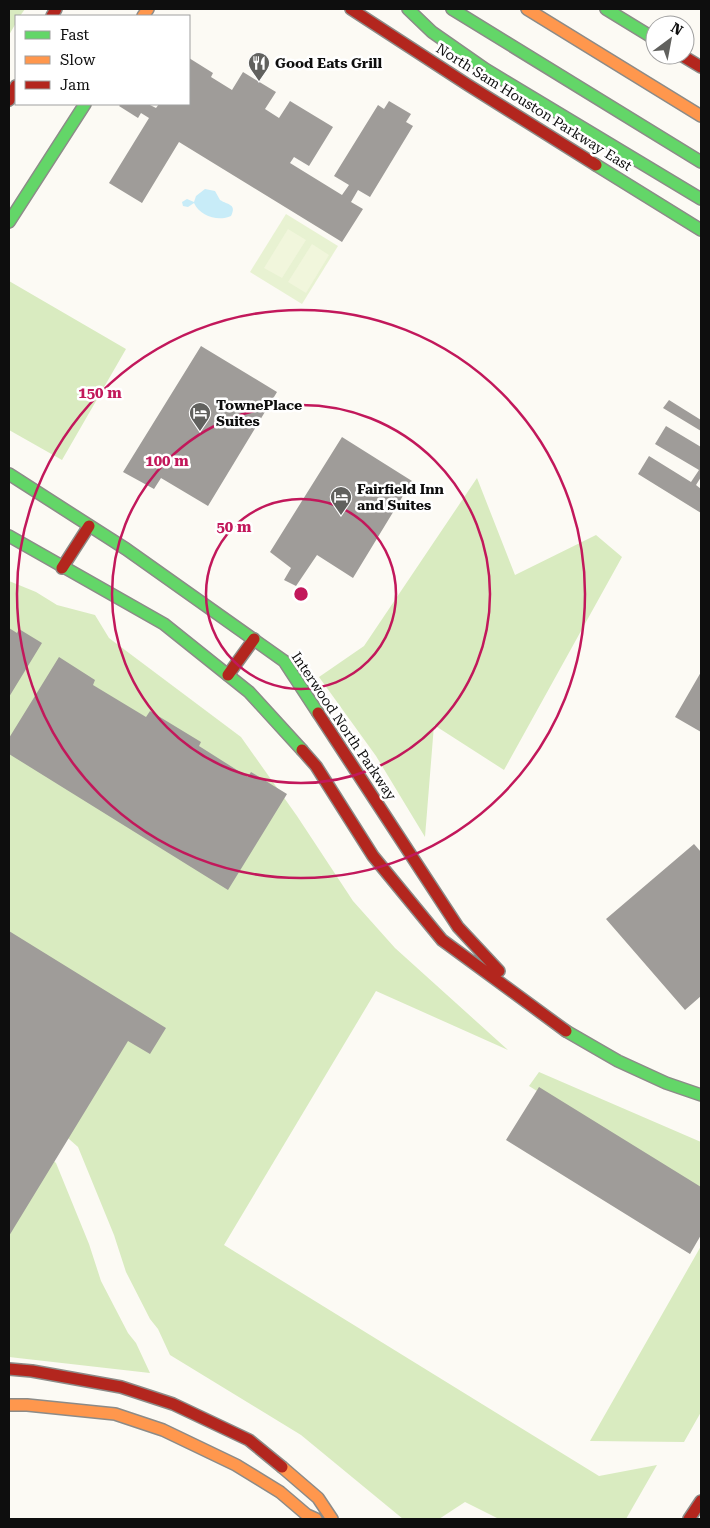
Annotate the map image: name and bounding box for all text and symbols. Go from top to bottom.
legend [15,15,190,105]
north arrow [645,15,695,65]
text: N [668,19,686,39]
text: Fast [60,26,90,44]
street label: North Sam Houston Parkway East [433,40,635,174]
text: Slow [60,51,96,69]
restaurant icon: Good Eats Grill [247,51,271,82]
place label: Good Eats Grill [275,55,382,71]
text: Jam [60,76,90,94]
text: 150 m [78,384,122,402]
place label: TownePlace Suites [216,397,302,429]
hotel icon: TownePlace Suites [188,401,212,432]
text: 100 m [145,452,189,470]
place label: Fairfield Inn and Suites [357,481,445,513]
hotel icon: Fairfield Inn and Suites [329,485,353,516]
text: 50 m [216,518,252,536]
centre of rings [292,585,310,603]
street label: Interwood North Parkway [288,649,400,804]

